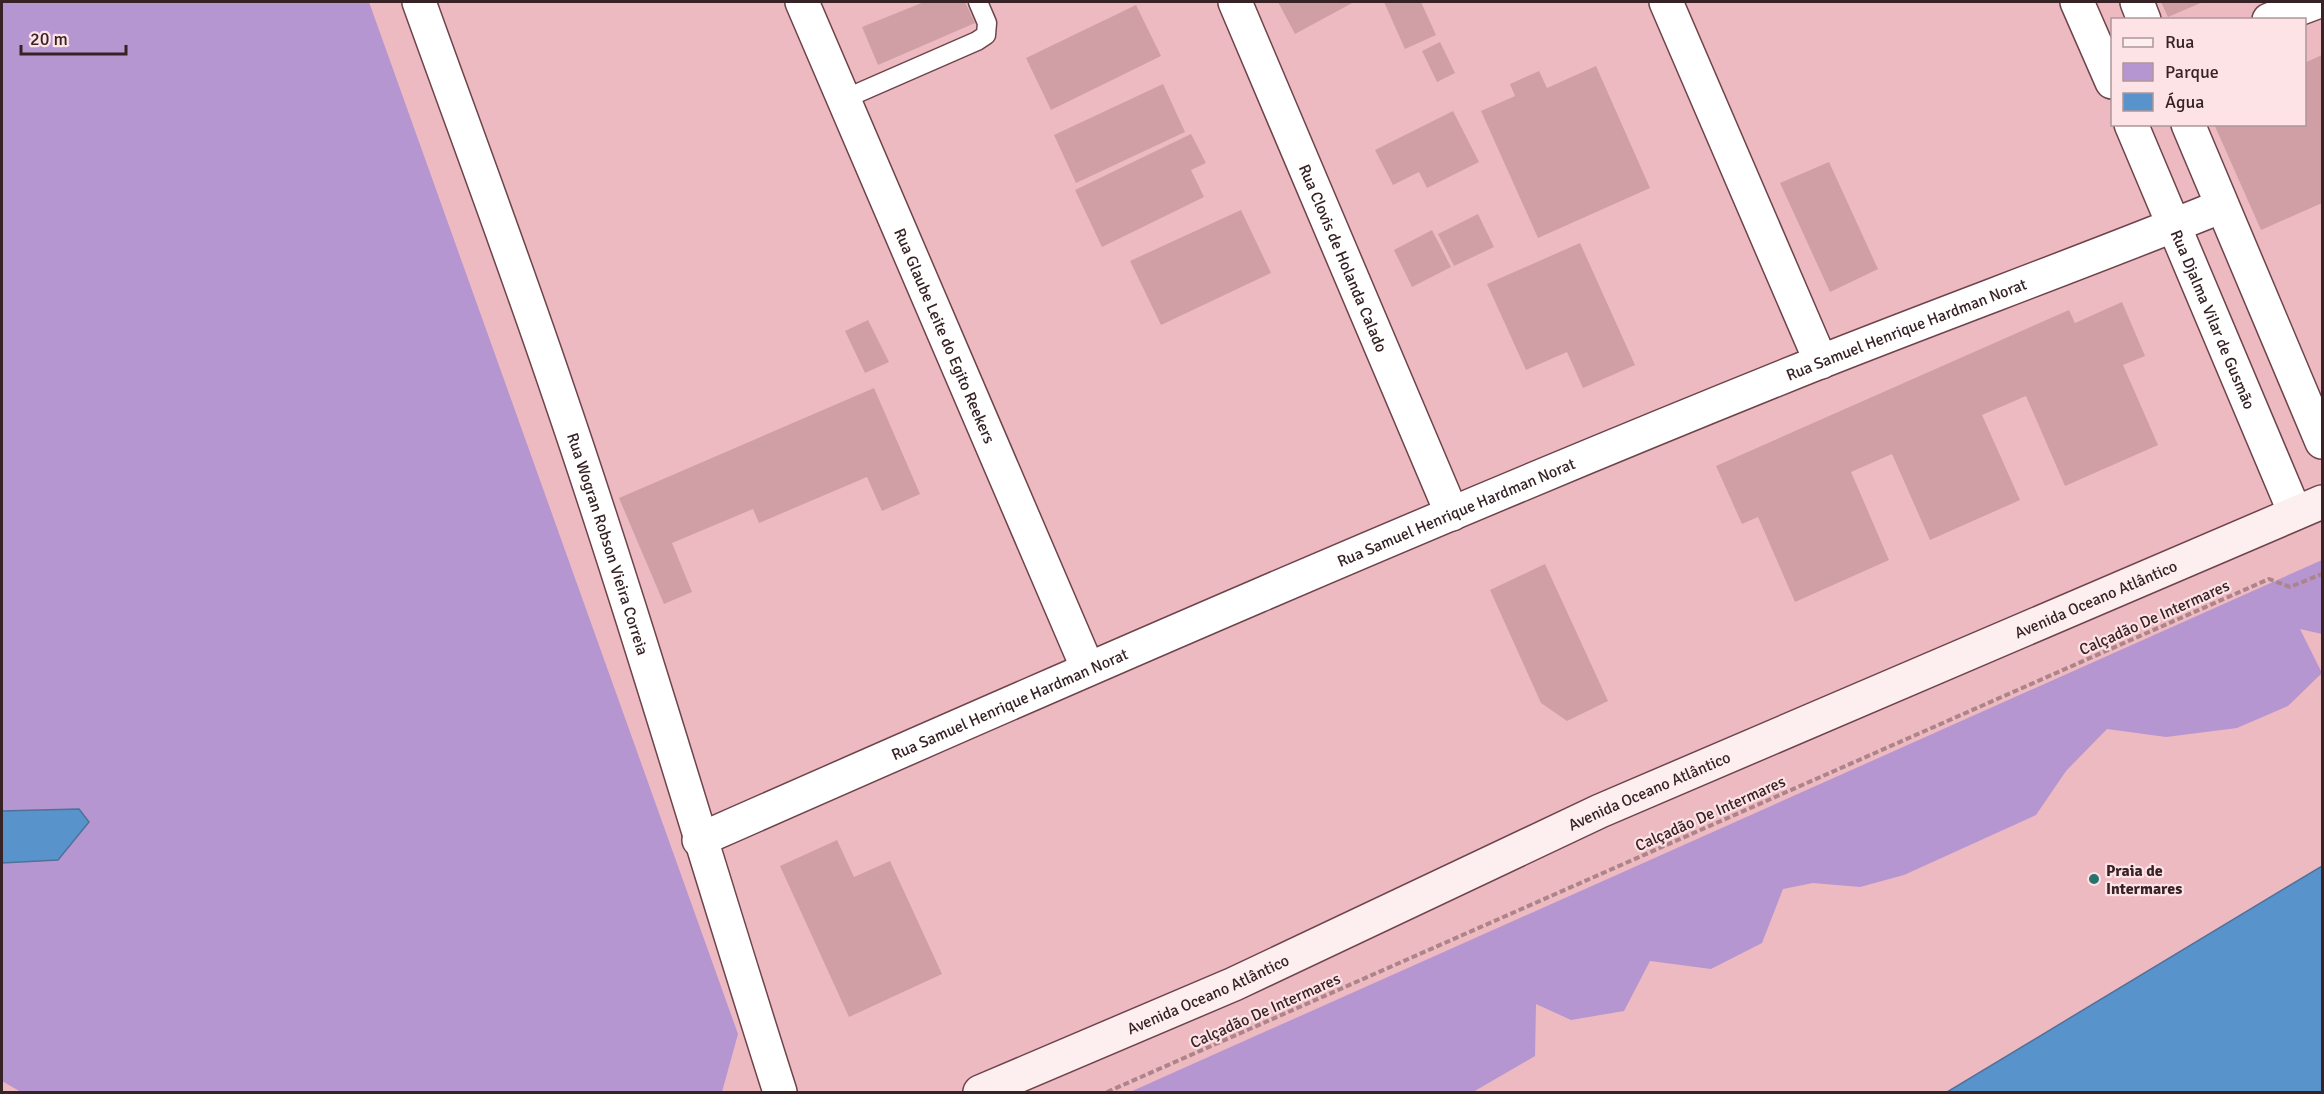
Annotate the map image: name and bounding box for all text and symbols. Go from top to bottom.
scale bar [21,18,126,56]
legend [2111,18,2306,126]
text: 20 m [30,28,68,50]
text: Rua [2165,31,2194,53]
text: Parque [2165,61,2219,83]
text: Água [2165,91,2204,113]
street label: Rua Clovis de Holanda Calado [1294,161,1391,355]
street label: Rua Glaube Leite do Egito Reekers [889,225,999,447]
street label: Rua Djalma Vilar de Gusmão [2166,227,2259,412]
street label: Rua Samuel Henrique Hardman Norat [1783,274,2030,386]
street label: Rua Wogran Robson Vieira Correia [562,430,653,658]
street label: Rua Samuel Henrique Hardman Norat [1334,454,1579,572]
street label: Avenida Oceano Atlântico [2012,556,2181,643]
street label: Calçadão De Intermares [2076,576,2233,660]
street label: Rua Samuel Henrique Hardman Norat [888,644,1132,765]
street label: Avenida Oceano Atlântico [1565,747,1734,836]
street label: Calçadão De Intermares [1632,772,1789,856]
place label: Praia de Intermares [2106,861,2182,899]
marker: Praia de Intermares [2087,872,2101,886]
street label: Avenida Oceano Atlântico [1124,950,1293,1039]
street label: Calçadão De Intermares [1187,969,1344,1053]

